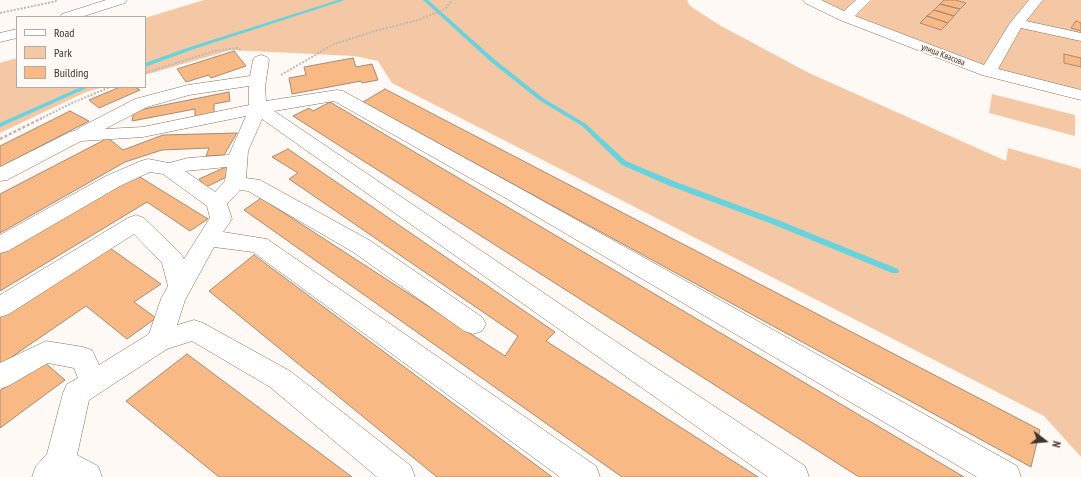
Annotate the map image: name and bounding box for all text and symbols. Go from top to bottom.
legend [16,16,146,88]
text: Road [54,25,74,40]
street label: улица Квасова [920,42,966,68]
text: Park [54,45,72,60]
text: Building [54,65,89,80]
north arrow [1025,421,1065,461]
text: N [1049,440,1064,449]

